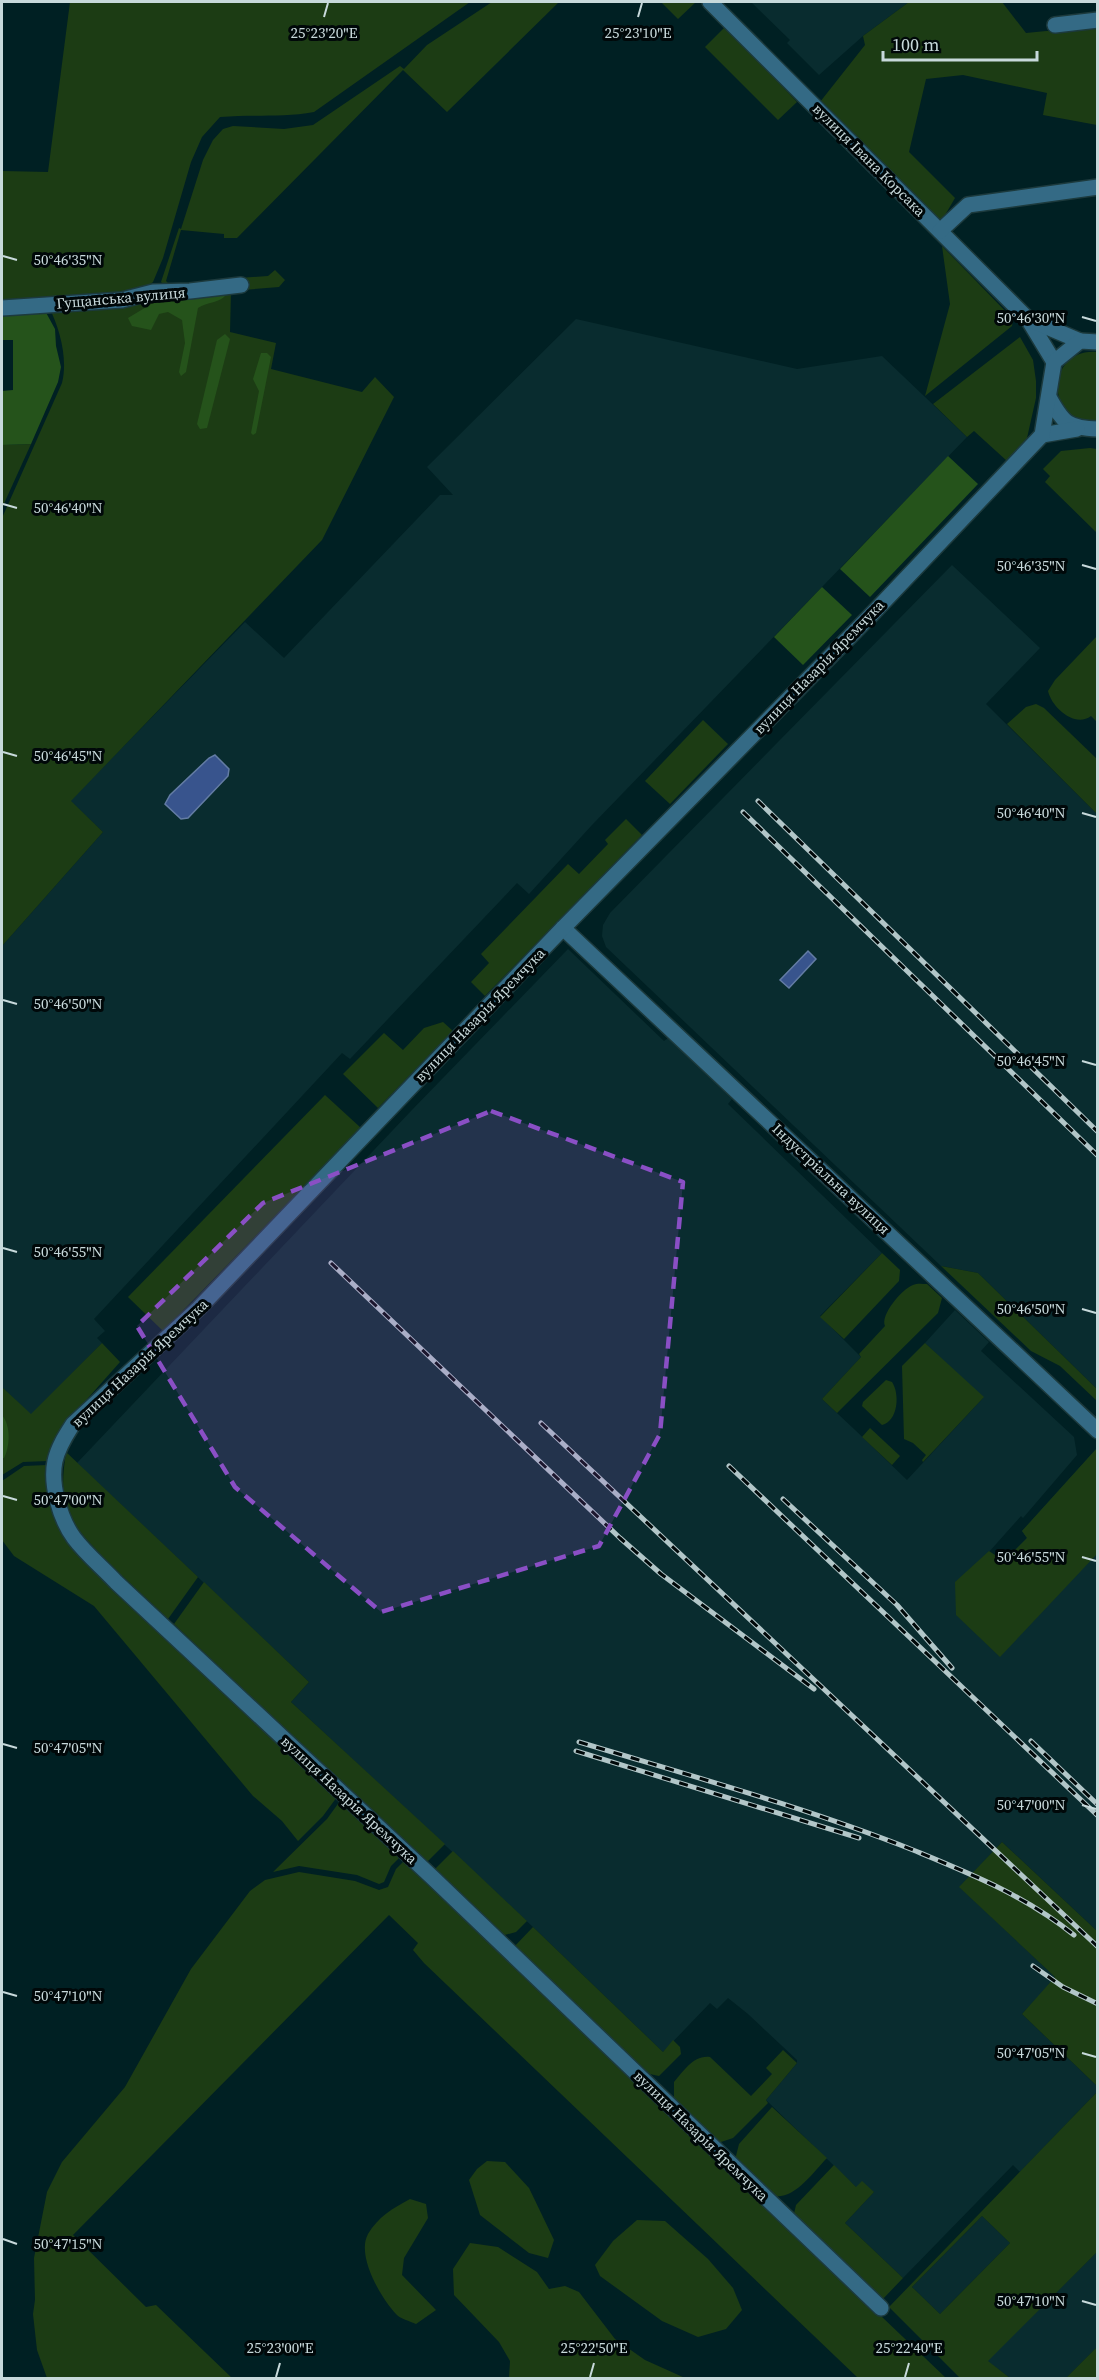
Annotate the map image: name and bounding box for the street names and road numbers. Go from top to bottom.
street label: вулиця Івана Корсака [808,98,931,221]
street label: Гущанська вулиця [55,281,186,314]
street label: вулиця Назарія Яремчука [749,595,889,739]
street label: вулиця Назарія Яремчука [410,943,550,1087]
street label: Індустріальна вулиця [768,1118,895,1239]
street label: вулиця Назарія Яремчука [67,1293,213,1432]
street label: вулиця Назарія Яремчука [277,1731,422,1869]
street label: вулиця Назарія Яремчука [629,2066,773,2206]

